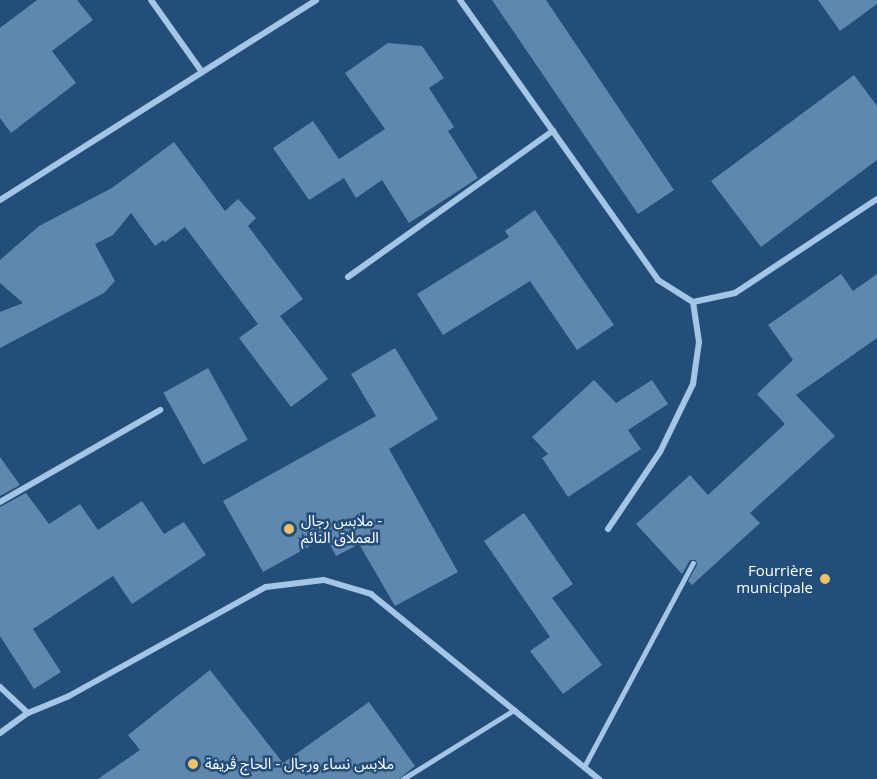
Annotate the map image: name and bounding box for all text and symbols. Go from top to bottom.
place label: ملابس رجال - العملاق النائم [301,511,382,546]
marker: ملابس رجال - العملاق النائم [282,522,296,536]
place label: Fourrière municipale [736,561,813,596]
marker: Fourrière municipale [818,572,832,586]
place label: ملابس نساء ورجال - الحاج ڨريفة [205,755,394,773]
marker: ملابس نساء ورجال - الحاج ڨريفة [186,757,200,771]

